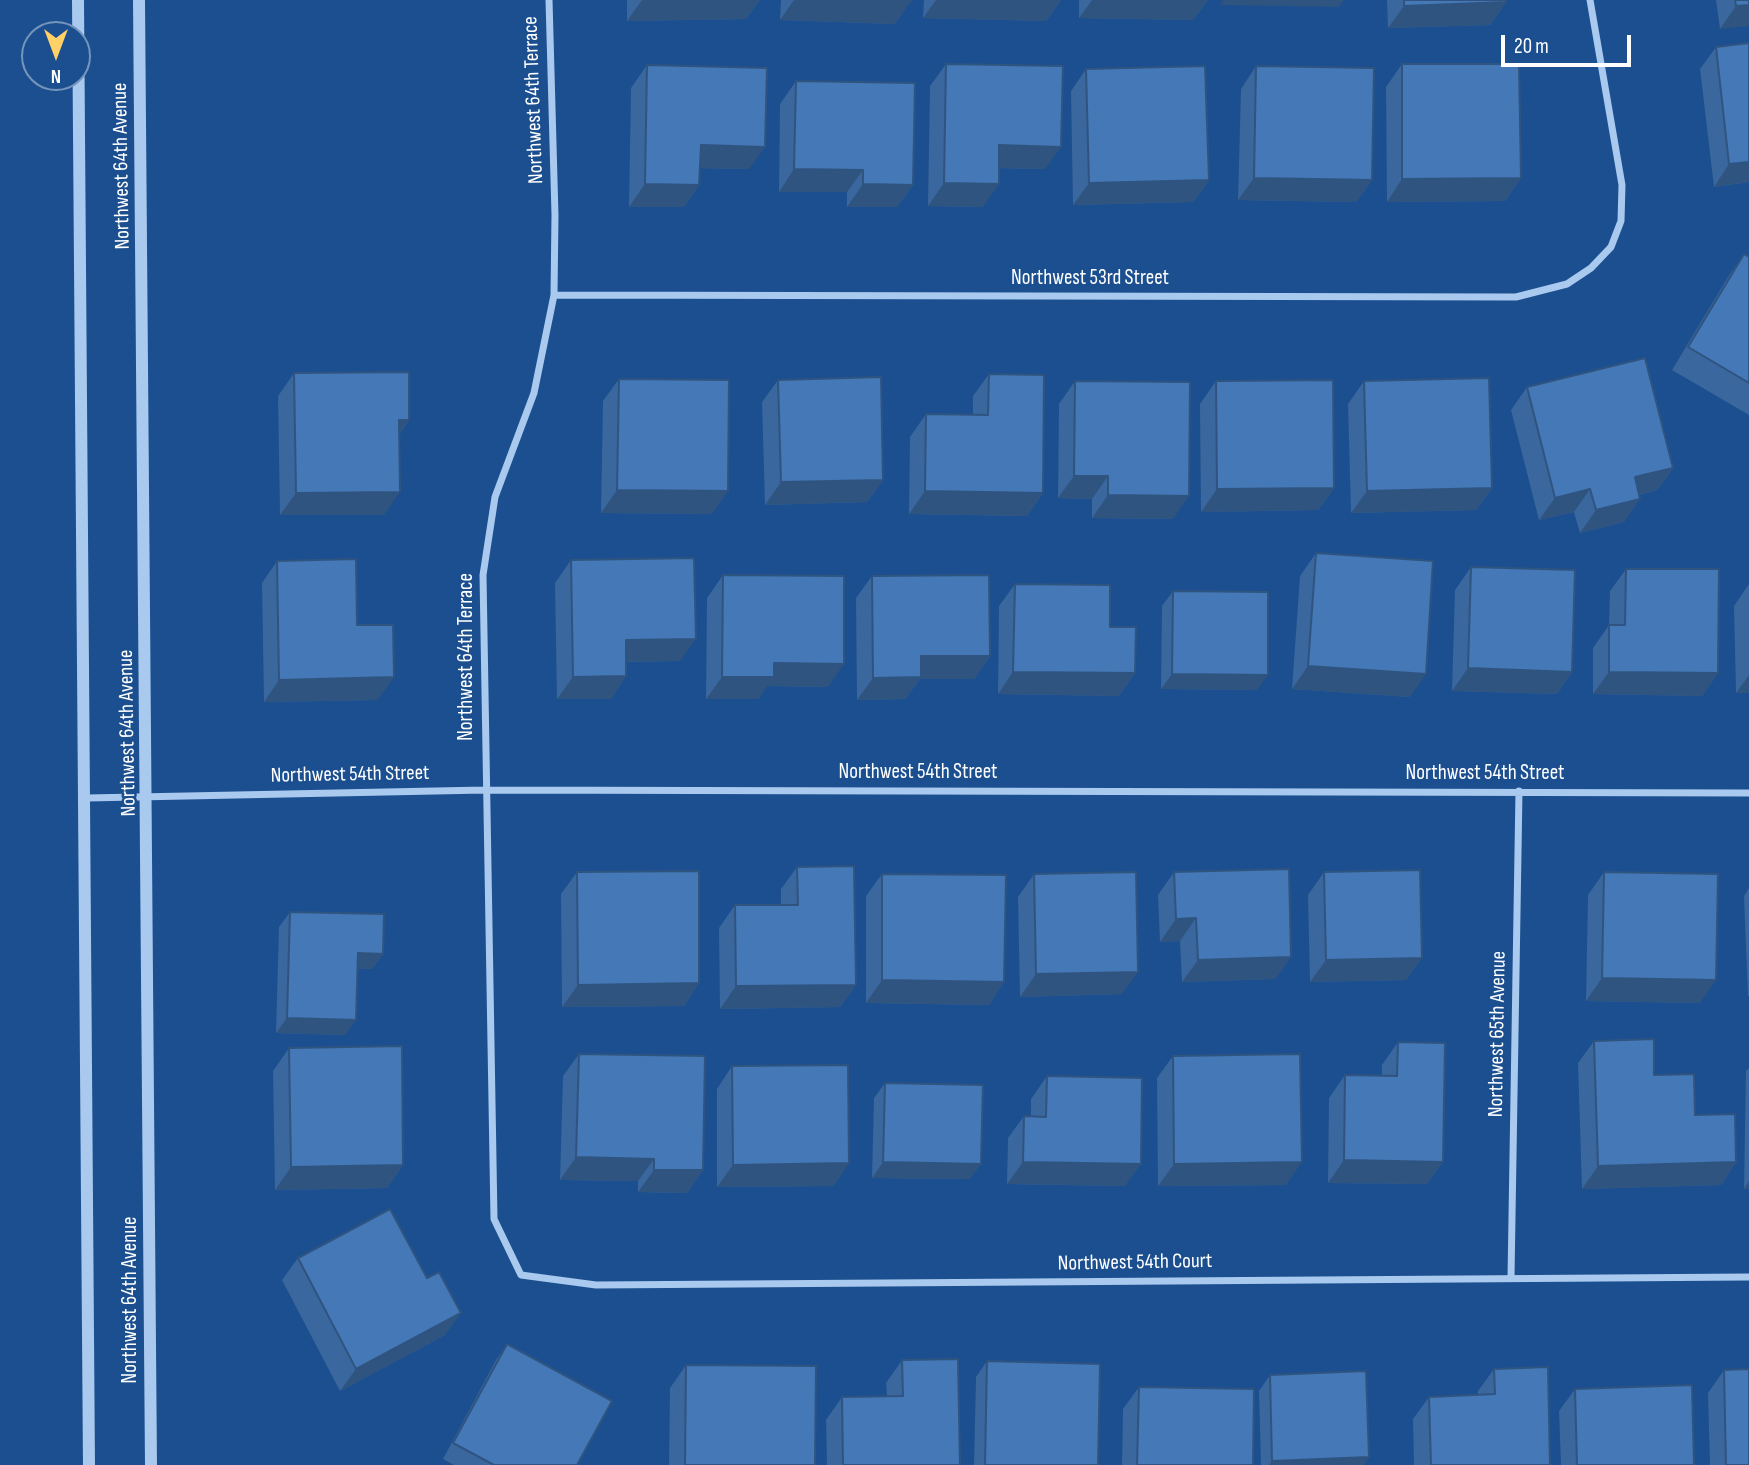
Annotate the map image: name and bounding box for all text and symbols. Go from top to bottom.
street label: Northwest 64th Terrace [518,16,550,184]
north arrow [21,21,91,91]
scale bar [1504,21,1634,65]
text: 20 m [1514,34,1549,59]
text: N [51,64,61,87]
street label: Northwest 64th Avenue [108,82,136,250]
street label: Northwest 53rd Street [1011,266,1169,292]
street label: Northwest 64th Terrace [454,573,480,741]
street label: Northwest 64th Avenue [114,649,142,817]
street label: Northwest 54th Street [839,760,997,786]
street label: Northwest 54th Street [270,761,430,789]
street label: Northwest 54th Street [1406,761,1564,787]
street label: Northwest 65th Avenue [1484,951,1512,1117]
street label: Northwest 64th Avenue [118,1217,144,1383]
street label: Northwest 54th Court [1057,1249,1213,1277]

